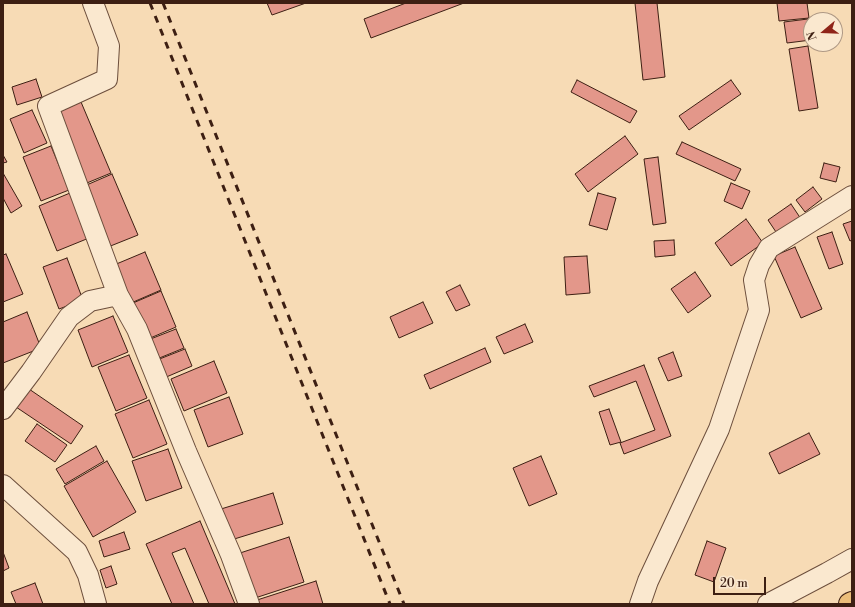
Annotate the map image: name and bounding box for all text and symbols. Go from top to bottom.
north arrow [803,12,843,52]
text: N [805,29,821,42]
scale bar [715,569,768,595]
text: 20 m [720,576,748,591]

